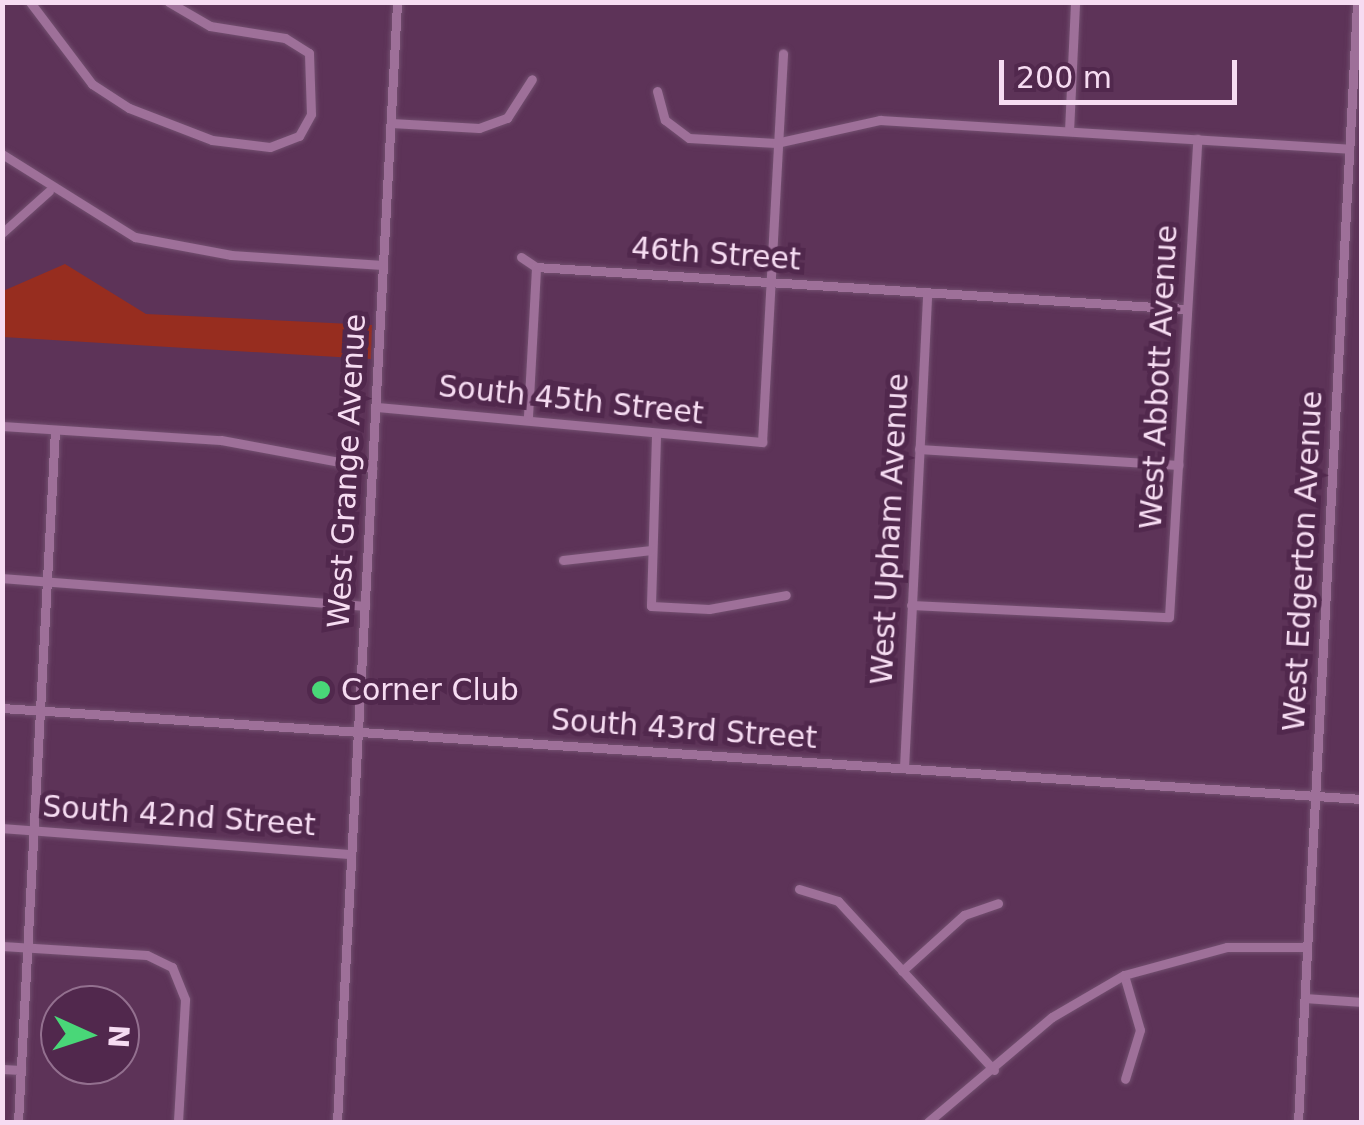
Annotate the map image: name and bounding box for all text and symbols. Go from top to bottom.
scale bar [1004,40,1242,102]
text: 200 m [1016,60,1112,95]
street label: West Abbott Avenue [1133,224,1185,530]
street label: 46th Street [630,230,802,278]
street label: West Grange Avenue [321,313,373,629]
street label: South 45th Street [437,368,705,432]
street label: West Upham Avenue [864,372,916,686]
street label: West Edgerton Avenue [1276,390,1330,732]
place label: Corner Club [341,672,519,708]
marker: Corner Club [310,679,332,701]
street label: South 43rd Street [550,702,818,756]
street label: South 42nd Street [41,788,317,844]
north arrow [40,985,140,1085]
text: N [101,1024,136,1049]

